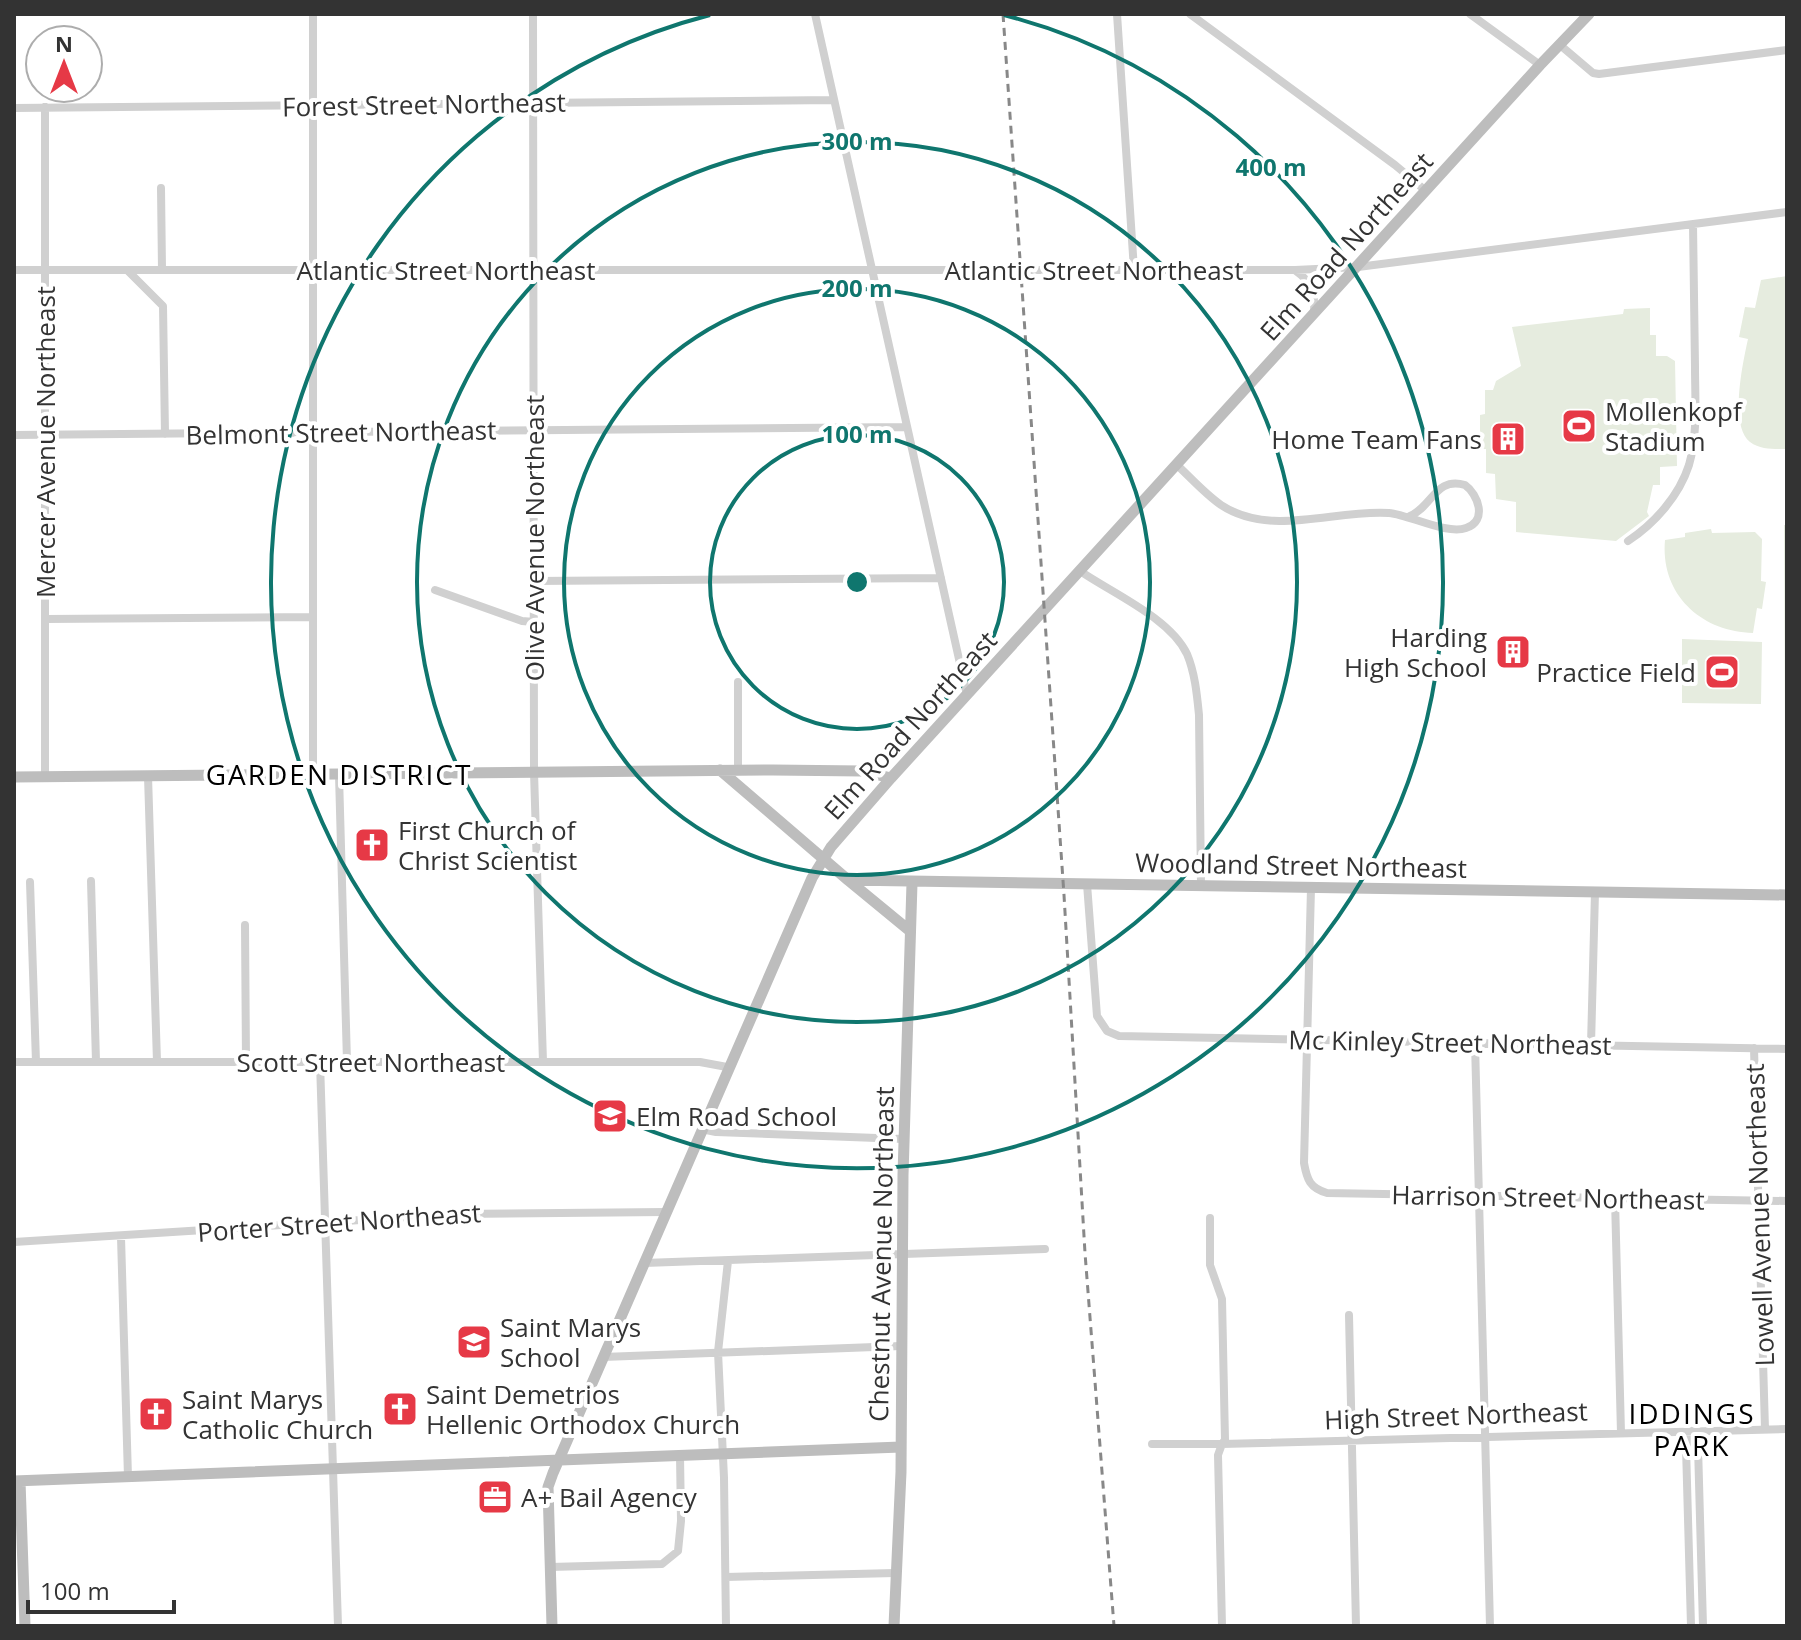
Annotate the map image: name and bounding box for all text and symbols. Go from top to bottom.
north arrow [24,24,104,104]
text: N [55,28,73,58]
street label: Forest Street Northeast [282,84,566,124]
text: 300 m [822,124,892,157]
street label: Elm Road Northeast [1252,144,1440,348]
text: 400 m [1236,150,1306,183]
street label: Atlantic Street Northeast [297,252,595,288]
street label: Atlantic Street Northeast [945,252,1243,288]
text: 200 m [822,271,892,304]
street label: Mercer Avenue Northeast [27,286,63,598]
place label: Mollenkopf Stadium [1605,393,1743,459]
street label: Olive Avenue Northeast [516,395,552,681]
sports icon: Mollenkopf Stadium [1560,407,1598,445]
street label: Belmont Street Northeast [185,411,497,453]
text: 100 m [822,417,892,450]
building icon: Home Team Fans [1489,420,1527,458]
place label: Home Team Fans [1271,421,1482,457]
centre of rings [843,568,871,596]
place label: Harding High School [1344,619,1487,685]
street label: Elm Road Northeast [816,623,1004,827]
building icon: Harding High School [1494,633,1532,671]
sports icon: Practice Field [1703,653,1741,691]
place label: Practice Field [1536,654,1696,690]
district label: GARDEN DISTRICT [206,755,472,793]
place label: First Church of Christ Scientist [398,812,577,878]
church icon: First Church of Christ Scientist [353,826,391,864]
street label: Woodland Street Northeast [1135,844,1467,886]
street label: Mc Kinley Street Northeast [1288,1021,1612,1063]
street label: Scott Street Northeast [237,1044,505,1080]
street label: Lowell Avenue Northeast [1736,1063,1782,1367]
street label: Chestnut Avenue Northeast [860,1086,902,1422]
school or university icon: Elm Road School [591,1097,629,1135]
place label: Elm Road School [636,1098,837,1134]
street label: Harrison Street Northeast [1391,1176,1705,1218]
street label: Porter Street Northeast [196,1194,482,1250]
place label: Saint Marys School [500,1309,641,1375]
school or university icon: Saint Marys School [455,1323,493,1361]
place label: Saint Demetrios Hellenic Orthodox Church [426,1376,740,1442]
place label: Saint Marys Catholic Church [182,1381,373,1447]
church icon: Saint Demetrios Hellenic Orthodox Church [381,1390,419,1428]
street label: High Street Northeast [1324,1392,1588,1438]
district label: IDDINGS PARK [1628,1394,1756,1464]
church icon: Saint Marys Catholic Church [137,1395,175,1433]
office icon: A+ Bail Agency [476,1478,514,1516]
place label: A+ Bail Agency [521,1479,698,1515]
scale bar [28,1564,174,1614]
text: 100 m [40,1574,110,1607]

